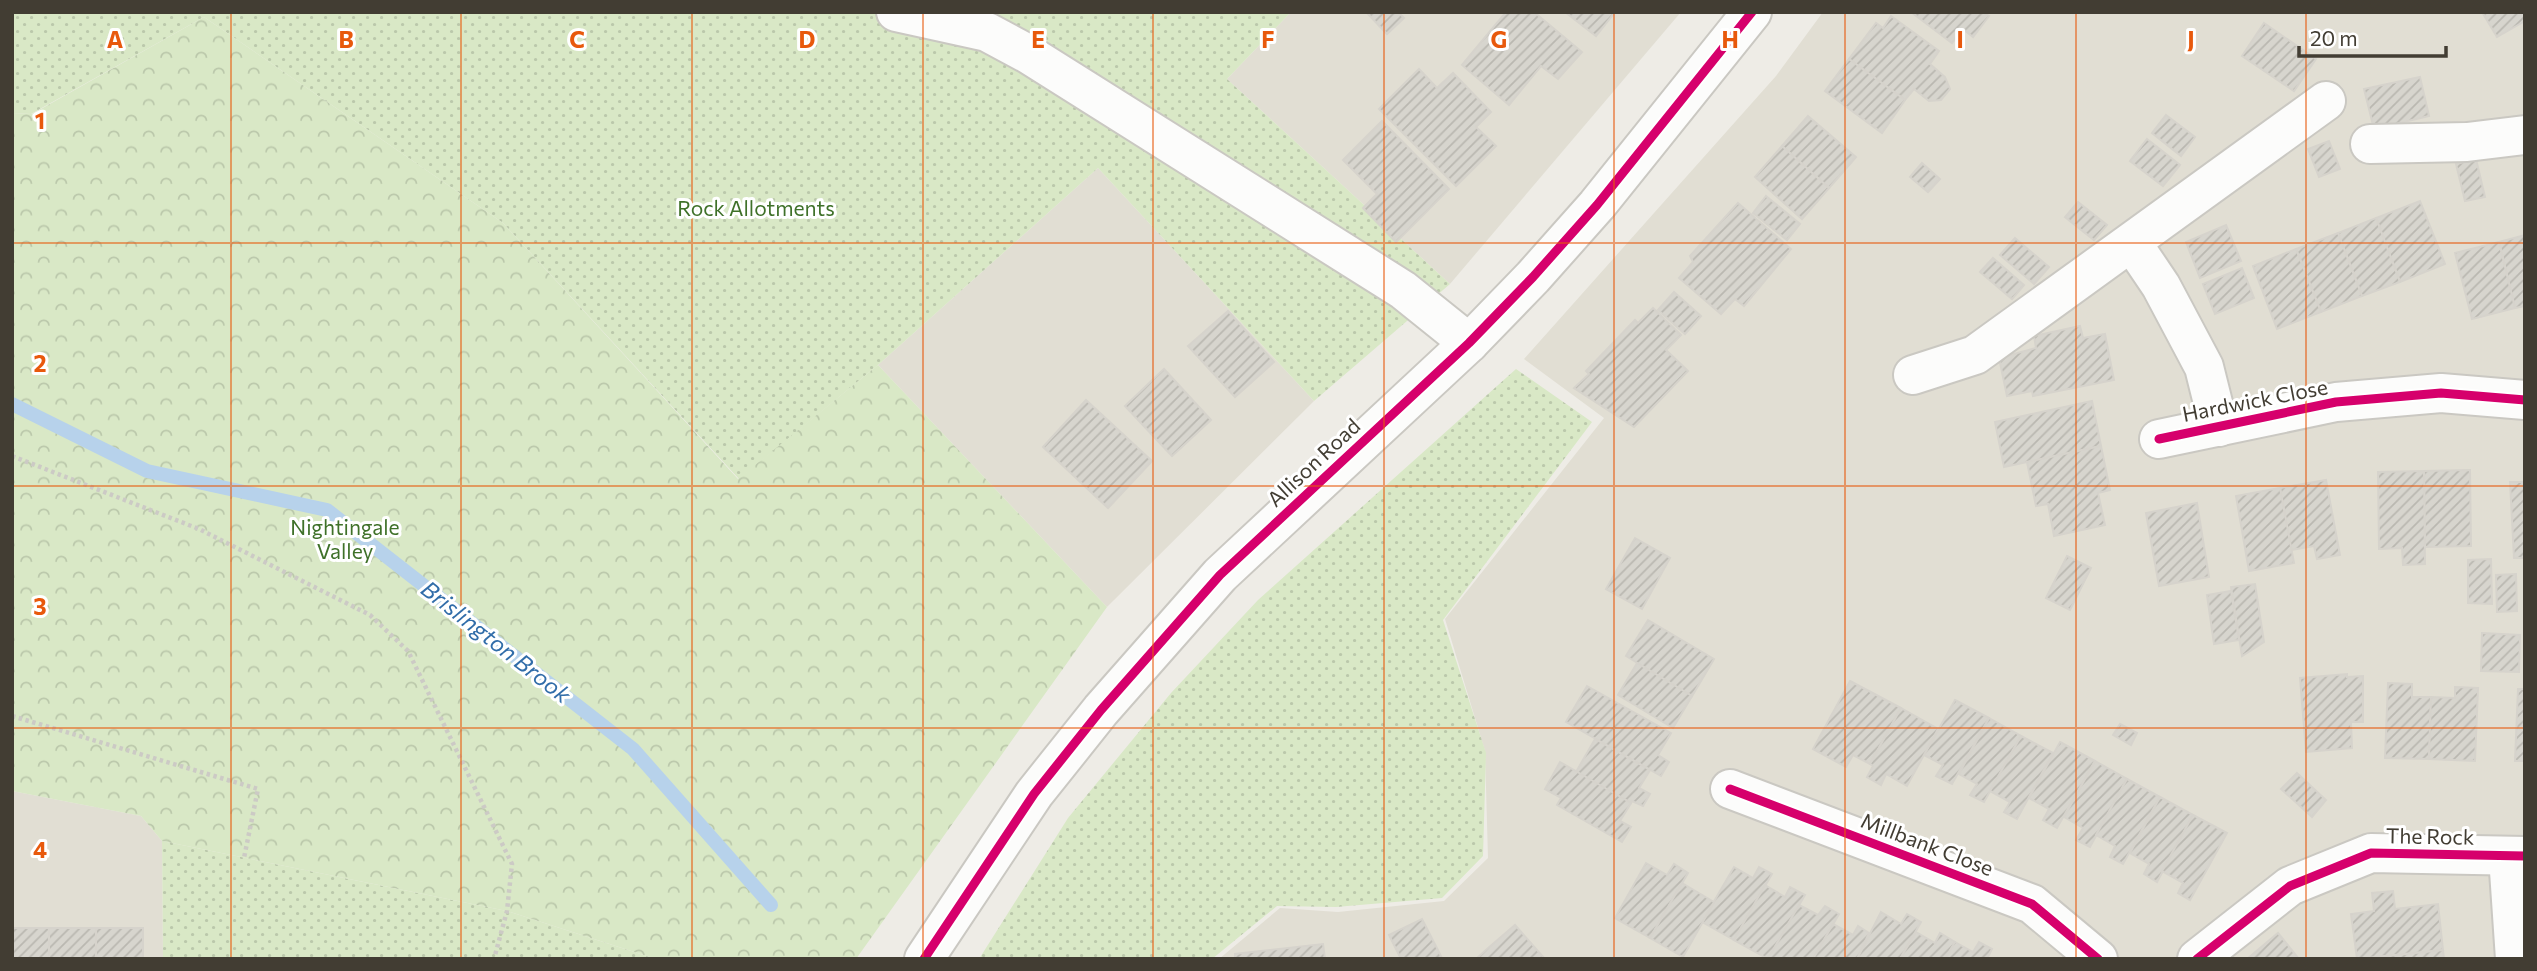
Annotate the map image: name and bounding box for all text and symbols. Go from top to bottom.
scale bar [2299,14,2446,58]
text: A [107,25,124,53]
text: B [338,25,354,53]
text: C [569,25,585,53]
text: D [799,25,816,53]
text: E [1031,25,1045,53]
text: F [1261,25,1275,53]
text: G [1491,25,1507,53]
text: H [1721,25,1739,53]
text: I [1956,25,1964,53]
text: J [2187,25,2195,53]
text: 20 m [2310,25,2358,50]
text: 1 [35,106,45,134]
park label: Rock Allotments [677,195,835,220]
text: 2 [33,349,47,377]
street label: Hardwick Close [2180,373,2330,426]
street label: Allison Road [1261,413,1365,511]
park label: Nightingale Valley [290,514,400,563]
water label: Brislington Brook [416,574,577,709]
text: 3 [33,592,47,620]
street label: Millbank Close [1858,807,1997,880]
street label: The Rock [2386,822,2474,849]
text: 4 [33,835,47,863]

